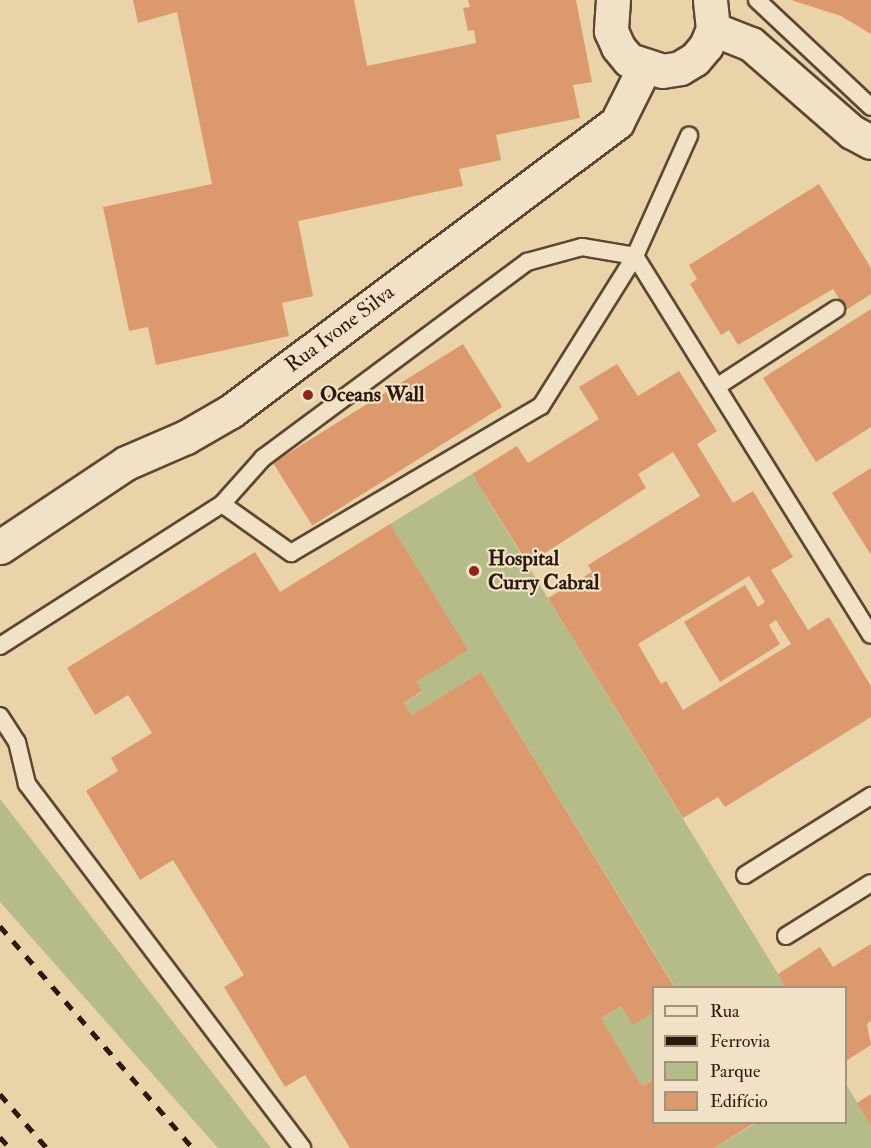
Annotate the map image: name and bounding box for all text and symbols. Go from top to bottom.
street label: Rua Ivone Silva [280,280,400,378]
place label: Oceans Wall [320,382,424,408]
marker: Oceans Wall [301,388,315,402]
place label: Hospital Curry Cabral [488,546,599,596]
marker: Hospital Curry Cabral [465,562,483,580]
legend [652,986,847,1124]
text: Rua [710,1000,739,1023]
text: Ferrovia [710,1030,770,1053]
text: Parque [710,1060,760,1083]
text: Edifício [710,1090,768,1113]

